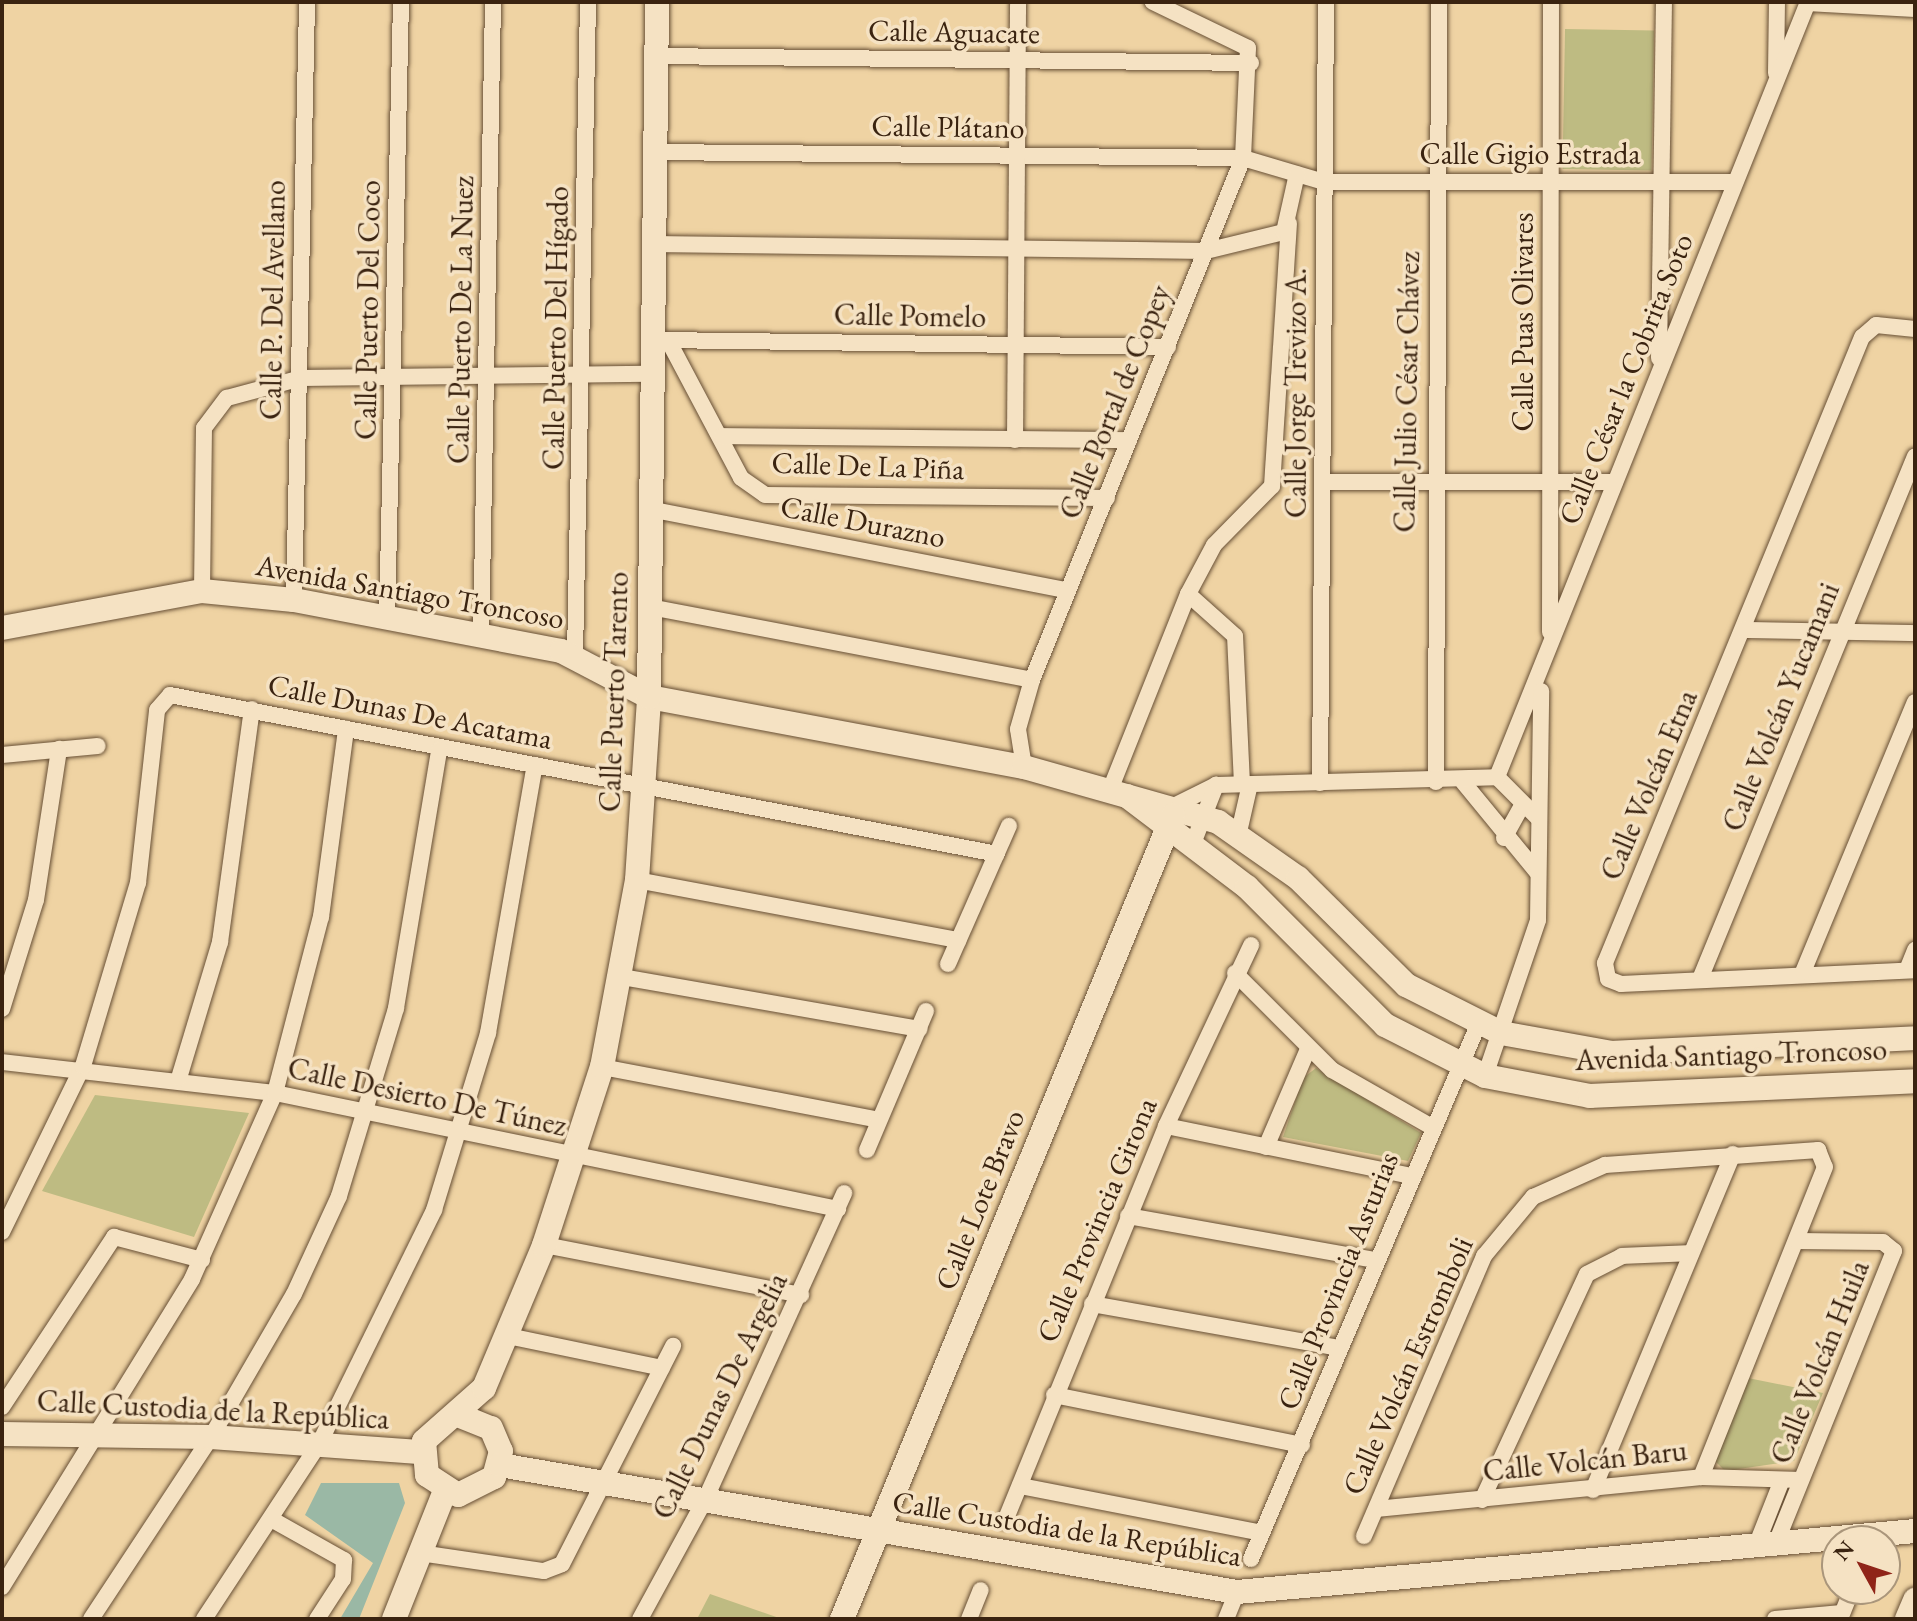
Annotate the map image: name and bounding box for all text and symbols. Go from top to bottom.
street label: Calle Aguacate [868,13,1040,51]
street label: Calle Plátano [871,108,1025,146]
street label: Calle Gigio Estrada [1419,136,1641,172]
street label: Calle Puerto De La Nuez [440,176,482,464]
street label: Calle P. Del Avellano [253,180,293,420]
street label: Calle Puerto Del Coco [348,180,388,440]
street label: Calle Puerto Del Hígado [536,186,576,470]
street label: Calle Puas Olivares [1505,213,1541,431]
street label: Calle César la Cobrita Soto [1551,228,1701,530]
street label: Calle Julio César Chávez [1387,251,1427,533]
street label: Calle Jorge Trevizo A. [1278,268,1314,518]
street label: Calle Portal de Copey [1052,280,1178,524]
street label: Calle Pomelo [834,297,986,335]
street label: Calle De La Piña [771,445,965,487]
street label: Calle Durazno [778,488,948,556]
street label: Avenida Santiago Troncoso [253,547,567,637]
street label: Calle Puerto Tarento [592,571,636,813]
street label: Calle Volcán Yucamani [1715,577,1847,837]
street label: Calle Dunas De Acatama [265,667,555,757]
street label: Calle Volcán Etna [1593,684,1705,886]
street label: Avenida Santiago Troncoso [1574,1032,1888,1078]
street label: Calle Desierto De Túnez [284,1050,570,1144]
street label: Calle Provincia Girona [1029,1092,1165,1348]
street label: Calle Lote Bravo [928,1105,1032,1295]
street label: Calle Provincia Asturias [1270,1147,1406,1415]
street label: Calle Volcán Estromboli [1335,1232,1481,1500]
street label: Calle Volcán Huila [1763,1255,1877,1469]
street label: Calle Dunas De Argelia [645,1267,795,1525]
street label: Calle Custodia de la República [36,1383,390,1437]
street label: Calle Volcán Baru [1481,1432,1689,1490]
street label: Calle Custodia de la República [890,1484,1244,1574]
north arrow [1821,1525,1901,1605]
text: N [1827,1534,1861,1567]

